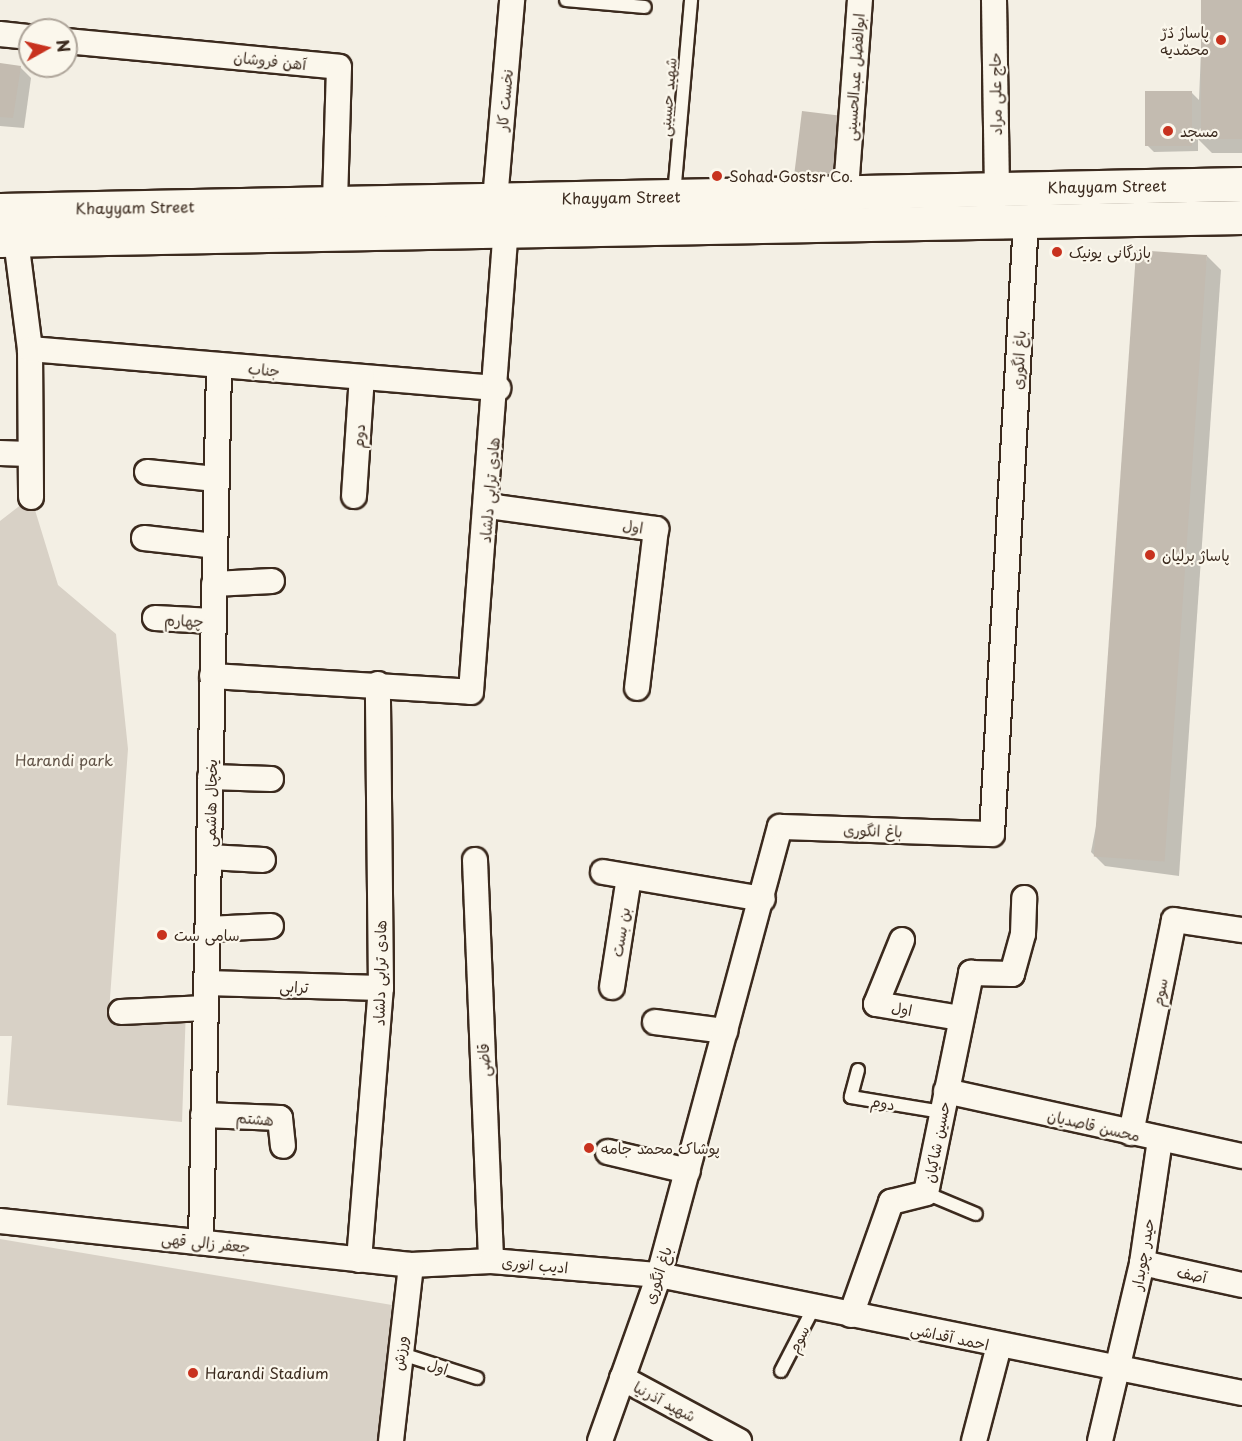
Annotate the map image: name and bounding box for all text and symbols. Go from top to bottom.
street label: ابوالفضل عبدالحسینی [841,13,867,141]
north arrow [18,18,78,78]
place label: پاساژ دُرّ محمّدیه [1161,22,1209,57]
marker: پاساژ دُرّ محمّدیه [1214,33,1228,47]
text: N [51,38,77,54]
street label: آهن فروشان [233,47,307,73]
street label: حاج علی مراد [985,52,1005,136]
street label: شهید حسینی [655,57,679,137]
street label: نخست کار [492,68,516,132]
place label: مسجد [1180,122,1219,140]
marker: مسجد [1161,124,1175,138]
place label: Sohad Gostsr Co. [729,167,854,185]
marker: Sohad Gostsr Co. [710,169,724,183]
street label: Khayyam Street [1047,176,1167,196]
street label: Khayyam Street [561,187,681,207]
street label: Khayyam Street [75,197,195,217]
place label: بازرگانی یونیک [1069,243,1151,261]
marker: بازرگانی یونیک [1050,245,1064,259]
street label: باغ انگوری [1007,330,1029,390]
street label: جناب [247,359,281,379]
street label: دوم [348,423,368,449]
street label: هادی ترابی دلشاد [475,436,503,544]
street label: اول [622,516,644,536]
place label: پاساژ برلیان [1162,546,1230,564]
marker: پاساژ برلیان [1143,548,1157,562]
street label: چهارم [164,610,204,630]
park label: Harandi park [15,751,113,769]
street label: یخچال هاشمی [200,759,220,847]
street label: باغ انگوری [843,820,903,840]
street label: بن بست [607,906,633,958]
street label: هادی ترابی دلشاد [369,920,389,1026]
place label: سامی ست [174,926,240,944]
marker: سامی ست [155,928,169,942]
street label: ترابی [279,976,309,996]
street label: سوم [1147,976,1171,1008]
street label: اول [890,997,914,1019]
street label: قاضی [473,1043,493,1077]
street label: دوم [869,1091,897,1113]
street label: حسین شاکیان [919,1100,953,1184]
street label: محسن قاصدیان [1046,1106,1142,1144]
street label: هشتم [235,1107,275,1129]
place label: پوشاک محمد جامه [601,1139,720,1157]
marker: پوشاک محمد جامه [582,1141,596,1155]
street label: حیدر چوبدار [1127,1217,1157,1291]
street label: جعفر زالی قهی [161,1228,251,1256]
street label: باغ انگوری [639,1244,675,1306]
street label: ادیب انوری [501,1252,569,1276]
street label: آصف [1175,1262,1209,1286]
street label: احمد آقداشی [909,1319,991,1353]
street label: سوم [784,1322,812,1356]
street label: ورزش [388,1334,410,1372]
street label: اول [425,1354,451,1378]
place label: Harandi Stadium [205,1364,328,1382]
marker: Harandi Stadium [186,1366,200,1380]
street label: شهید آذرنیا [631,1377,699,1425]

